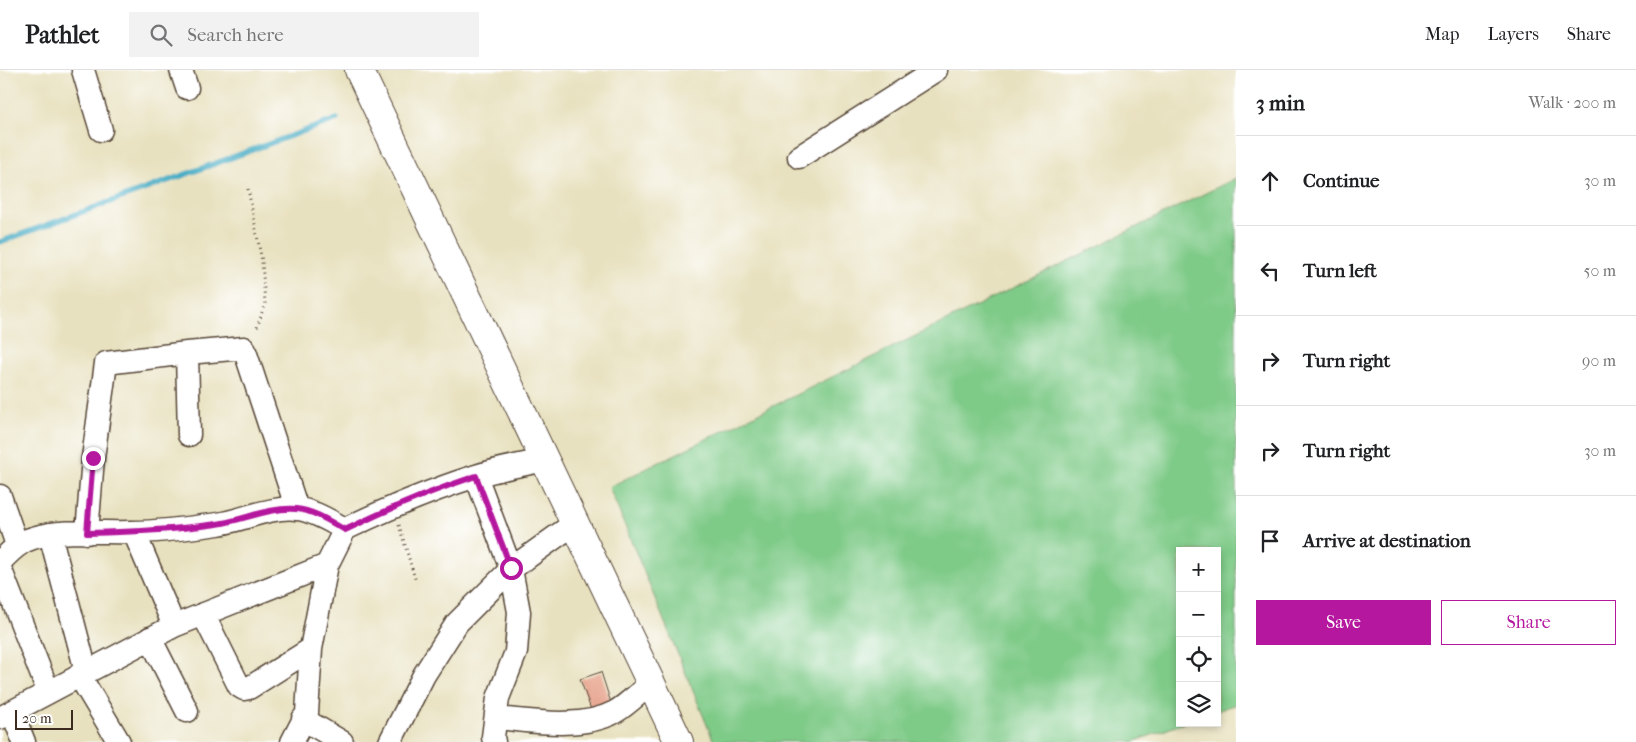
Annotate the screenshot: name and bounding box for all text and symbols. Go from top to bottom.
search box [129,12,479,57]
text: Pathlet [25,21,99,49]
icon: search [147,21,175,49]
text: Search here [187,24,284,46]
text: Map [1425,24,1459,45]
text: Layers [1487,24,1539,45]
text: Share [1567,24,1611,45]
text: 3 min [1256,91,1305,115]
text: Walk · 200 m [1529,93,1616,112]
icon: ahead [1256,167,1284,195]
text: Continue [1303,170,1379,192]
text: 30 m [1584,171,1616,190]
icon: left [1256,257,1284,285]
text: Turn left [1303,260,1377,282]
text: 50 m [1584,261,1616,280]
icon: right [1256,347,1284,375]
text: Turn right [1303,350,1390,372]
text: 90 m [1582,351,1616,370]
icon: right [1256,437,1284,465]
text: Turn right [1303,440,1390,462]
text: 30 m [1584,441,1616,460]
route end [82,447,105,470]
icon: arrive [1256,527,1284,555]
text: Arrive at destination [1303,530,1471,552]
map controls [1176,547,1221,727]
button: + [1176,547,1221,592]
route start [500,557,523,580]
button: − [1176,592,1221,637]
button: Save [1256,600,1431,645]
button: Share [1441,600,1616,645]
button: locate [1176,637,1221,682]
button: layers [1176,682,1221,727]
scale bar [15,707,72,730]
text: 20 m [22,710,52,727]

